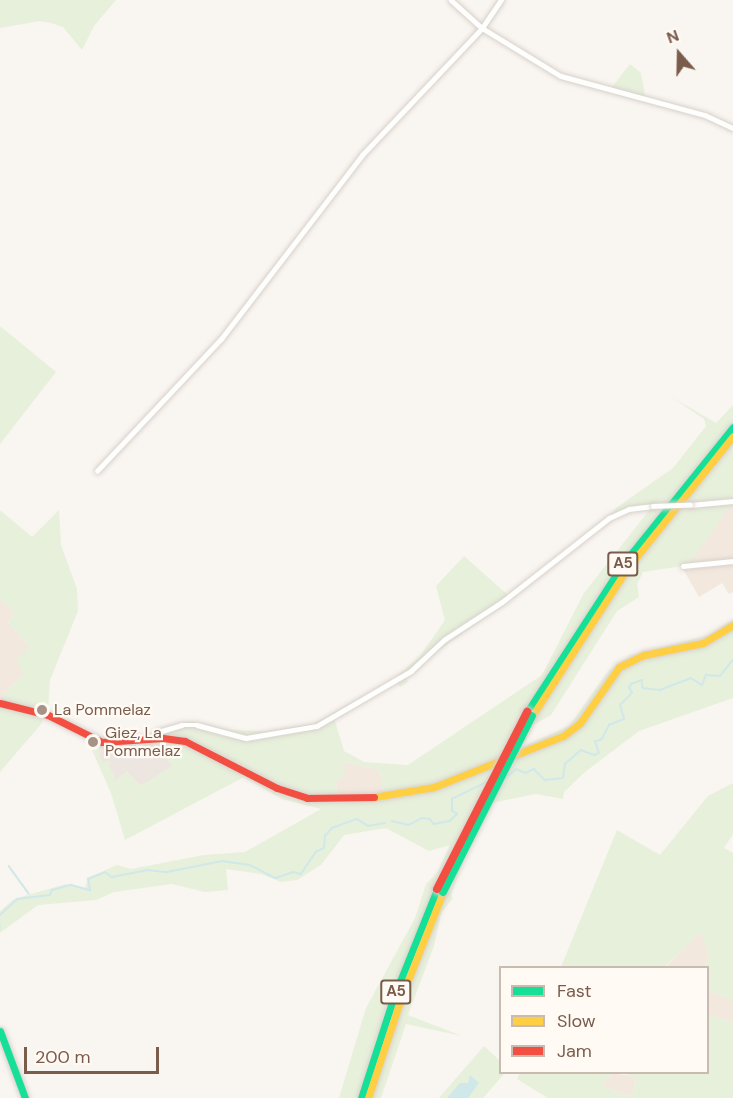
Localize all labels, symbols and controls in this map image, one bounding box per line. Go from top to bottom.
north arrow [649,24,709,84]
text: N [664,25,682,48]
road number: A5 [606,552,640,576]
place label: La Pommelaz [54,700,151,720]
marker: La Pommelaz [35,703,49,717]
place label: Giez, La Pommelaz [105,723,181,761]
marker: Giez, La Pommelaz [86,735,100,749]
legend [499,966,709,1074]
text: Fast [557,979,592,1003]
road number: A5 [380,980,412,1004]
text: Slow [557,1009,596,1033]
scale bar [27,1035,162,1073]
text: Jam [557,1039,592,1063]
text: 200 m [35,1045,91,1069]

